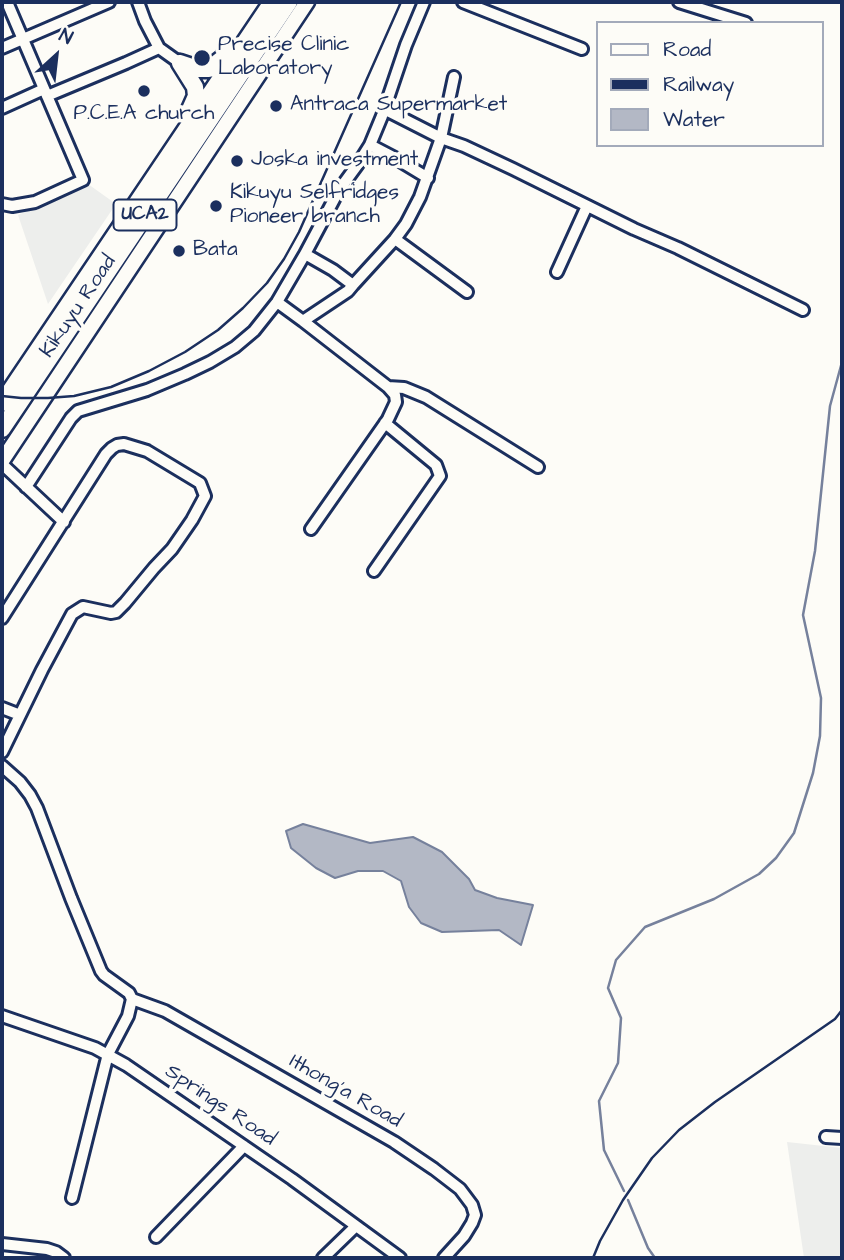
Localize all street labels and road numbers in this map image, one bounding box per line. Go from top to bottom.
road number: UCA2 [114,200,176,230]
street label: Kikuyu Road [35,251,123,363]
street label: Ithong'a Road [284,1050,406,1134]
street label: Springs Road [160,1060,280,1152]

